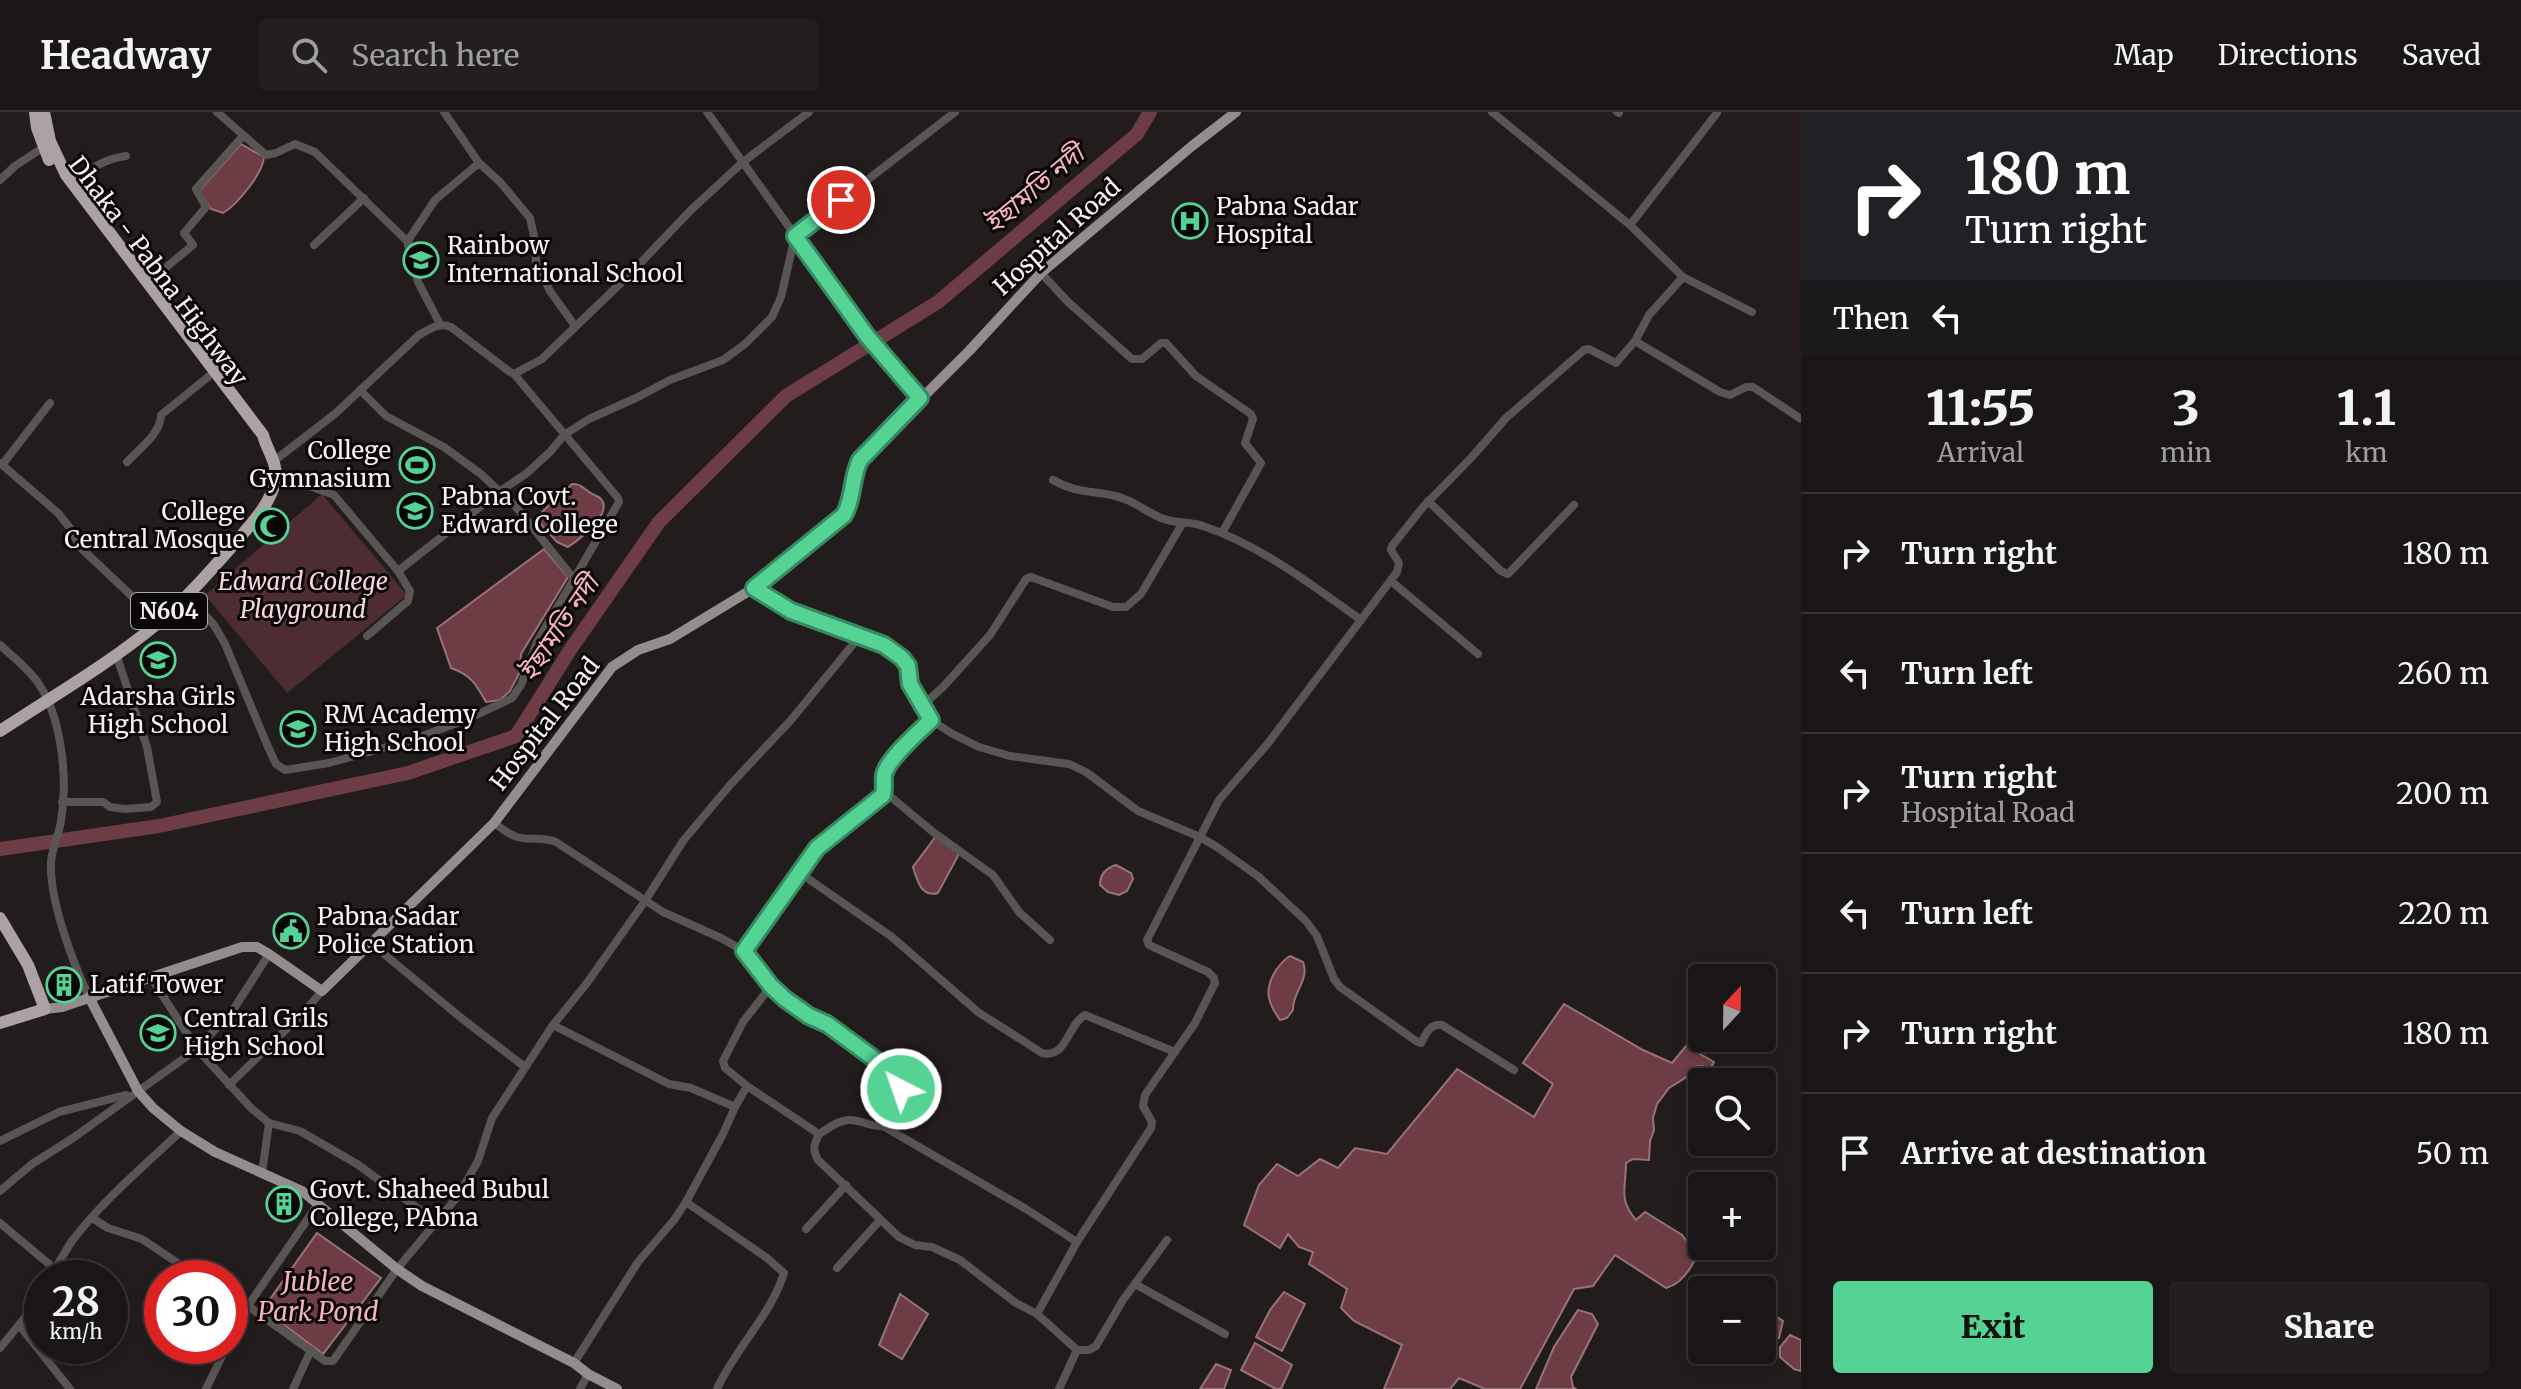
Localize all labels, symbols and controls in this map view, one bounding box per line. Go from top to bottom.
search box [259,19,819,91]
text: Headway [40,32,211,79]
icon: search [287,33,331,77]
text: Search here [351,36,519,74]
text: Map [2114,37,2174,73]
text: Directions [2218,37,2358,73]
text: Saved [2402,37,2481,73]
water label: ইছামতি নদী [977,134,1094,240]
text: 180 m [1965,139,2130,209]
icon: right [1833,144,1937,248]
street label: Dhaka - Pabna Highway [62,150,255,392]
pin [807,166,875,234]
street label: Hospital Road [987,171,1127,302]
icon: arrive [819,178,863,222]
place label: Pabna Sadar Hospital [1216,191,1359,250]
hospital icon: Pabna Sadar Hospital [1171,202,1209,240]
text: Turn right [1965,208,2147,253]
place label: Rainbow International School [447,230,683,289]
school or university icon: Rainbow International School [402,241,440,279]
icon: left [1925,296,1969,340]
text: Then [1833,299,1909,337]
text: 11:55 [1926,378,2035,438]
text: 3 [2172,378,2200,438]
text: 1.1 [2337,378,2396,438]
place label: College Gymnasium [249,435,391,494]
text: Arrival [1937,436,2024,469]
text: min [2160,436,2212,469]
text: km [2345,436,2388,469]
sports icon: College Gymnasium [398,446,436,484]
place label: Pabna Covt. Edward College [441,481,618,540]
school or university icon: Pabna Covt. Edward College [396,492,434,530]
place label: College Central Mosque [64,496,245,555]
mosque icon: College Central Mosque [252,507,290,545]
icon: right [1833,531,1877,575]
text: Turn right [1901,534,2057,572]
text: 180 m [2402,534,2489,572]
water label: ইছামতি নদী [511,564,609,687]
park label: Edward College Playground [218,566,388,625]
road number: N604 [131,593,207,629]
school or university icon: Adarsha Girls High School [139,641,177,679]
street label: Hospital Road [483,651,606,796]
icon: left [1833,651,1877,695]
text: Turn left [1901,654,2033,692]
text: 260 m [2398,654,2489,692]
place label: Adarsha Girls High School [79,681,236,740]
place label: RM Academy High School [324,699,477,758]
school or university icon: RM Academy High School [279,710,317,748]
text: Turn right [1901,758,2057,796]
icon: right [1833,771,1877,815]
text: 200 m [2396,774,2489,812]
text: Hospital Road [1901,796,2075,829]
icon: left [1833,891,1877,935]
text: Turn left [1901,894,2033,932]
text: 220 m [2398,894,2489,932]
place label: Pabna Sadar Police Station [317,901,475,960]
public building icon: Pabna Sadar Police Station [272,912,310,950]
north arrow [1688,964,1776,1052]
map controls [1688,964,1776,1364]
building icon: Latif Tower [45,966,83,1004]
place label: Latif Tower [90,969,224,1000]
place label: Central Grils High School [184,1003,328,1062]
icon: right [1833,1011,1877,1055]
school or university icon: Central Grils High School [139,1014,177,1052]
text: Turn right [1901,1014,2057,1052]
text: 180 m [2402,1014,2489,1052]
position arrow [859,1047,943,1131]
button: search [1688,1068,1776,1156]
icon: arrive [1833,1131,1877,1175]
text: Arrive at destination [1901,1134,2207,1172]
text: 50 m [2416,1134,2489,1172]
button: + [1688,1172,1776,1260]
place label: Govt. Shaheed Bubul College, PAbna [310,1174,549,1233]
building icon: Govt. Shaheed Bubul College, PAbna [265,1185,303,1223]
speed limit sign: 30 [144,1260,248,1364]
water label: Jublee Park Pond [257,1265,379,1328]
button: − [1688,1276,1776,1364]
text: 28 [52,1277,100,1327]
button: Exit [1833,1281,2153,1373]
button: Share [2169,1281,2489,1373]
text: km/h [50,1319,102,1344]

